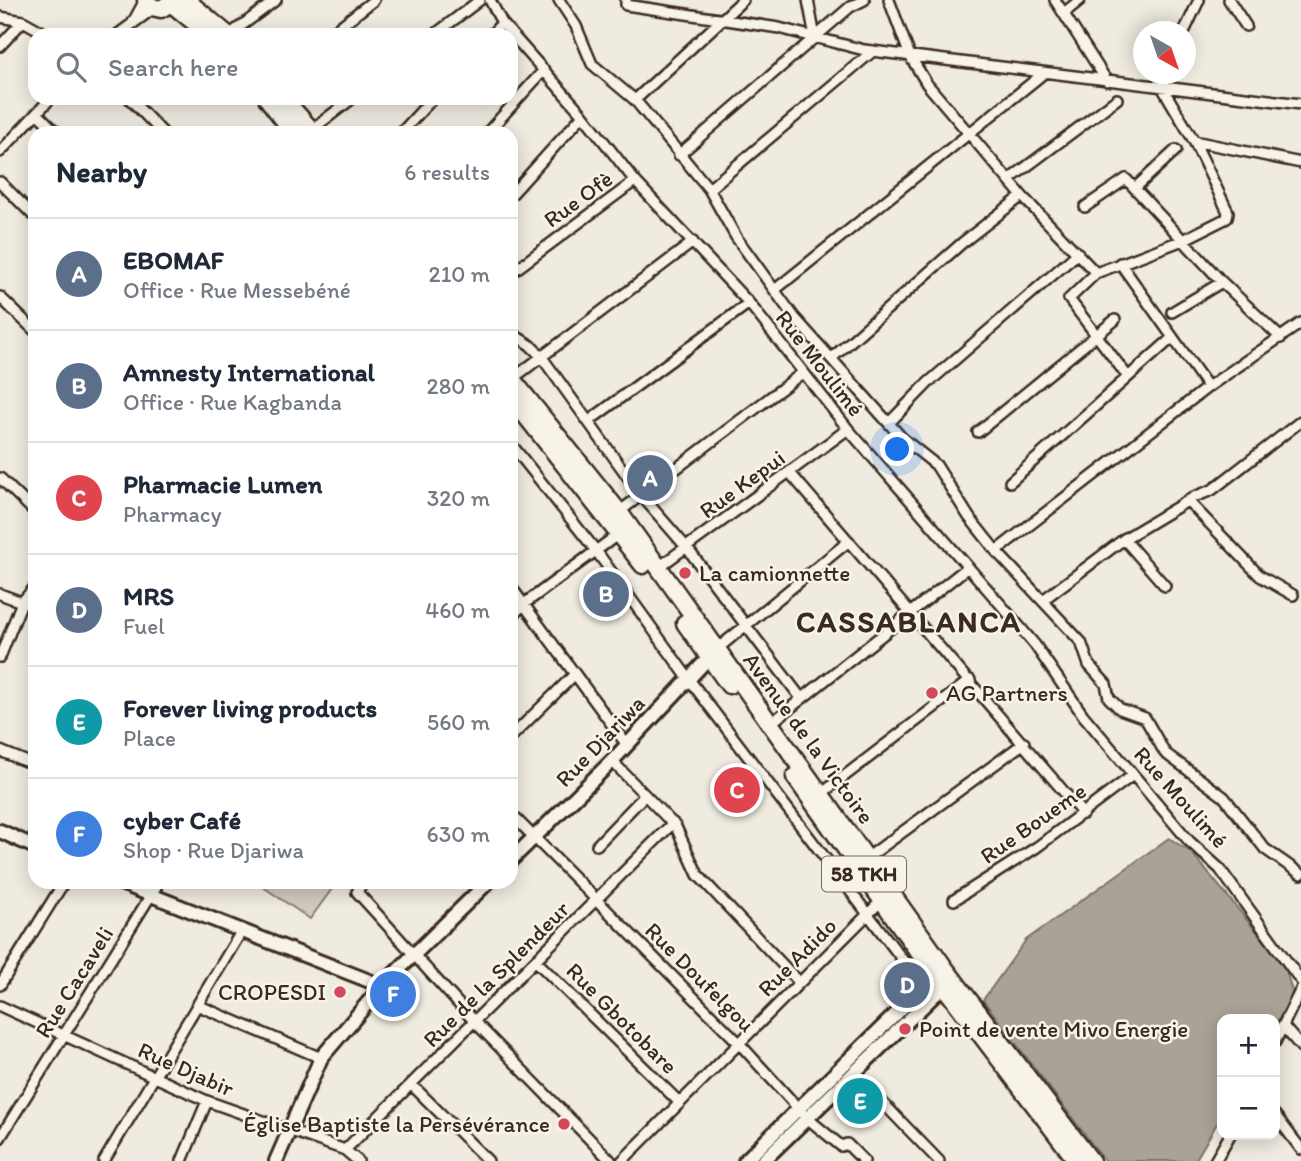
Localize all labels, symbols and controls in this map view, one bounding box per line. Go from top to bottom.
north arrow [1133,21,1196,84]
search box [28,28,518,105]
icon: search [52,48,90,86]
text: Search here [108,51,238,83]
text: Nearby [56,153,147,190]
text: 6 results [404,158,490,186]
street label: Rue Ofè [538,165,618,233]
text: EBOMAF [123,244,224,276]
text: A [72,260,86,288]
text: 210 m [429,260,490,288]
text: Office · Rue Messebéné [123,276,351,304]
street label: Rue Moulimé [770,304,870,422]
text: Amnesty International [123,356,375,388]
text: B [72,372,86,400]
text: 280 m [427,372,490,400]
text: Office · Rue Kagbanda [123,388,342,416]
your location [880,432,914,466]
street label: Rue Kepui [694,444,790,524]
pin: A [627,452,673,504]
text: Pharmacie Lumen [123,468,322,500]
text: C [72,484,86,512]
text: 320 m [427,484,490,512]
text: Pharmacy [123,500,221,528]
place label: La camionnette [699,559,850,587]
marker: La camionnette [677,565,693,581]
pin: B [583,568,629,620]
text: MRS [123,580,174,612]
text: D [71,596,87,624]
text: 460 m [425,596,490,624]
district label: CASSABLANCA [796,603,1022,640]
text: Fuel [123,612,165,640]
street label: Avenue de la Victoire [737,647,881,829]
place label: AG Partners [946,679,1068,707]
marker: AG Partners [924,685,940,701]
street label: Rue Djariwa [549,689,651,793]
text: Forever living products [123,692,377,724]
text: E [73,708,85,736]
text: 560 m [427,708,490,736]
text: Place [123,724,176,752]
street label: Rue Moulimé [1128,740,1234,854]
pin: C [714,764,760,816]
street label: Rue Boueme [975,776,1091,870]
text: cyber Café [123,804,241,836]
text: F [73,820,85,848]
text: 630 m [427,820,490,848]
text: Shop · Rue Djariwa [123,836,304,864]
road number: 58 TKH [822,856,906,892]
street label: Rue de la Splendeur [417,895,575,1053]
street label: Rue Adido [752,912,842,1002]
street label: Rue Doufelgou [639,916,761,1038]
street label: Rue Cacaveli [29,921,119,1043]
street label: Rue Gbotobare [560,956,684,1080]
pin: D [884,959,930,1011]
pin: F [370,968,416,1020]
place label: CROPESDI [218,978,326,1006]
marker: CROPESDI [332,984,348,1000]
map controls [1217,1014,1280,1140]
button: + [1217,1014,1280,1077]
place label: Point de vente Mivo Energie [919,1015,1188,1043]
marker: Point de vente Mivo Energie [897,1021,913,1037]
street label: Rue Djabir [134,1035,238,1103]
pin: E [837,1075,883,1127]
button: − [1217,1077,1280,1140]
place label: Église Baptiste la Persévérance [244,1110,550,1138]
marker: Église Baptiste la Persévérance [556,1116,572,1132]

